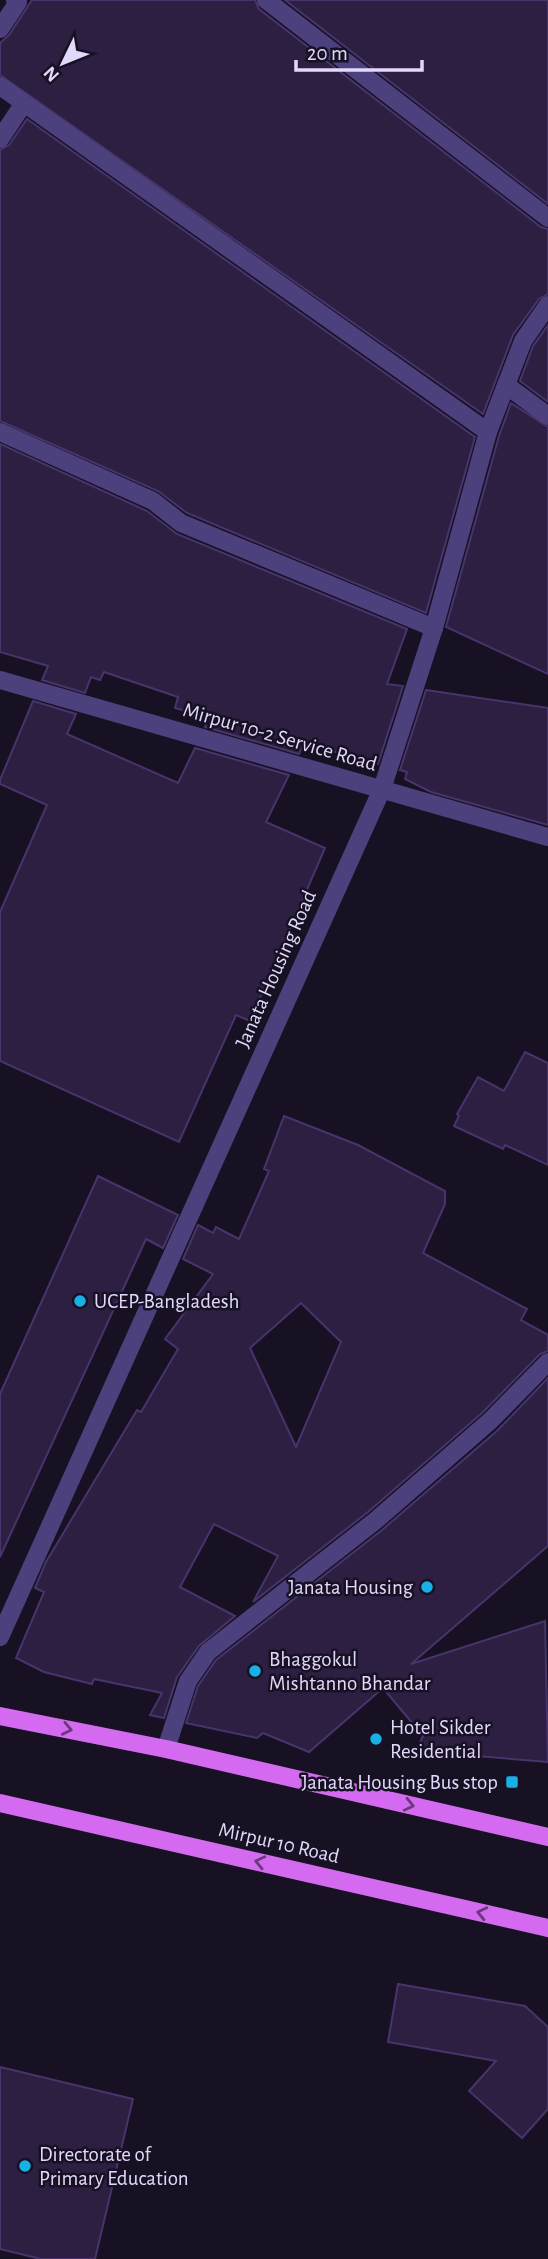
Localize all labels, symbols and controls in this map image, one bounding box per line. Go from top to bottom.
north arrow [28,28,98,98]
scale bar [296,28,422,72]
text: 20 m [307,43,348,64]
text: N [40,62,63,85]
street label: Mirpur 10-2 Service Road [181,699,380,775]
street label: Janata Housing Road [232,887,320,1051]
place label: UCEP-Bangladesh [94,1291,239,1312]
marker: UCEP-Bangladesh [72,1293,88,1309]
place label: Janata Housing [288,1577,414,1598]
marker: Janata Housing [419,1579,435,1595]
place label: Bhaggokul Mishtanno Bhandar [269,1649,431,1694]
marker: Bhaggokul Mishtanno Bhandar [247,1663,263,1679]
place label: Hotel Sikder Residential [390,1717,491,1762]
one-way arrow [61,1721,73,1736]
marker: Hotel Sikder Residential [368,1731,384,1747]
place label: Janata Housing Bus stop [301,1772,498,1793]
marker: Janata Housing Bus stop [504,1774,520,1790]
one-way arrow [403,1797,415,1811]
street label: Mirpur 10 Road [217,1819,342,1867]
one-way arrow [254,1856,266,1870]
one-way arrow [476,1907,488,1921]
place label: Directorate of Primary Education [39,2144,189,2189]
marker: Directorate of Primary Education [17,2158,33,2174]

